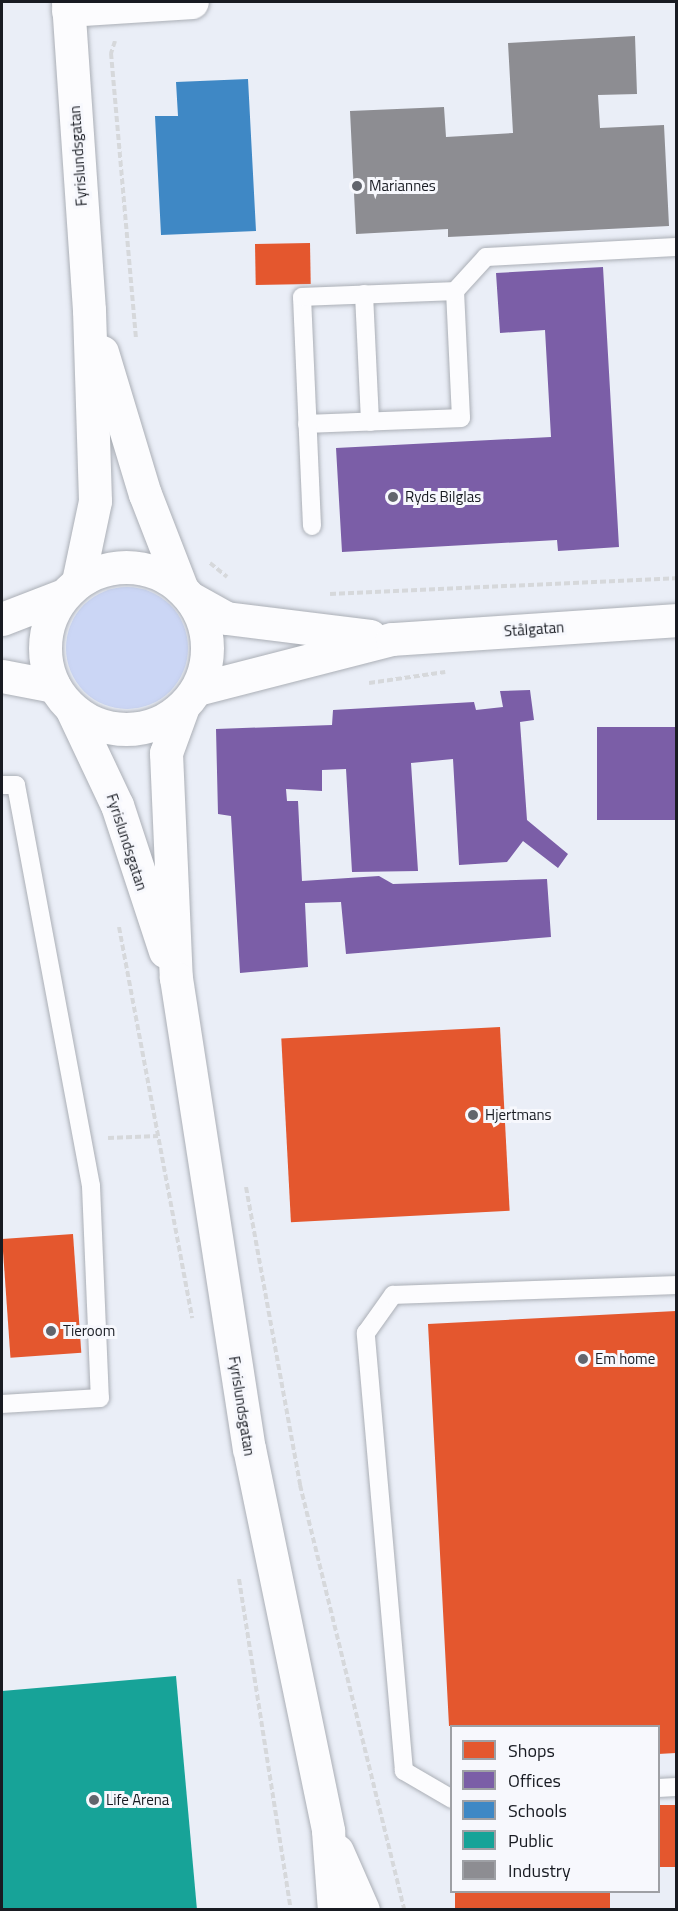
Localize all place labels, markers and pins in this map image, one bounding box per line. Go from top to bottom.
place label: Mariannes [369,177,436,195]
marker: Mariannes [350,179,364,193]
place label: Ryds Bilglas [405,488,481,506]
marker: Ryds Bilglas [386,490,400,504]
place label: Hjertmans [485,1106,552,1124]
marker: Hjertmans [466,1108,480,1122]
place label: Tieroom [63,1322,115,1340]
marker: Tieroom [44,1324,58,1338]
place label: Em home [595,1350,655,1368]
marker: Em home [576,1352,590,1366]
place label: Life Arena [106,1791,169,1809]
marker: Life Arena [87,1793,101,1807]

